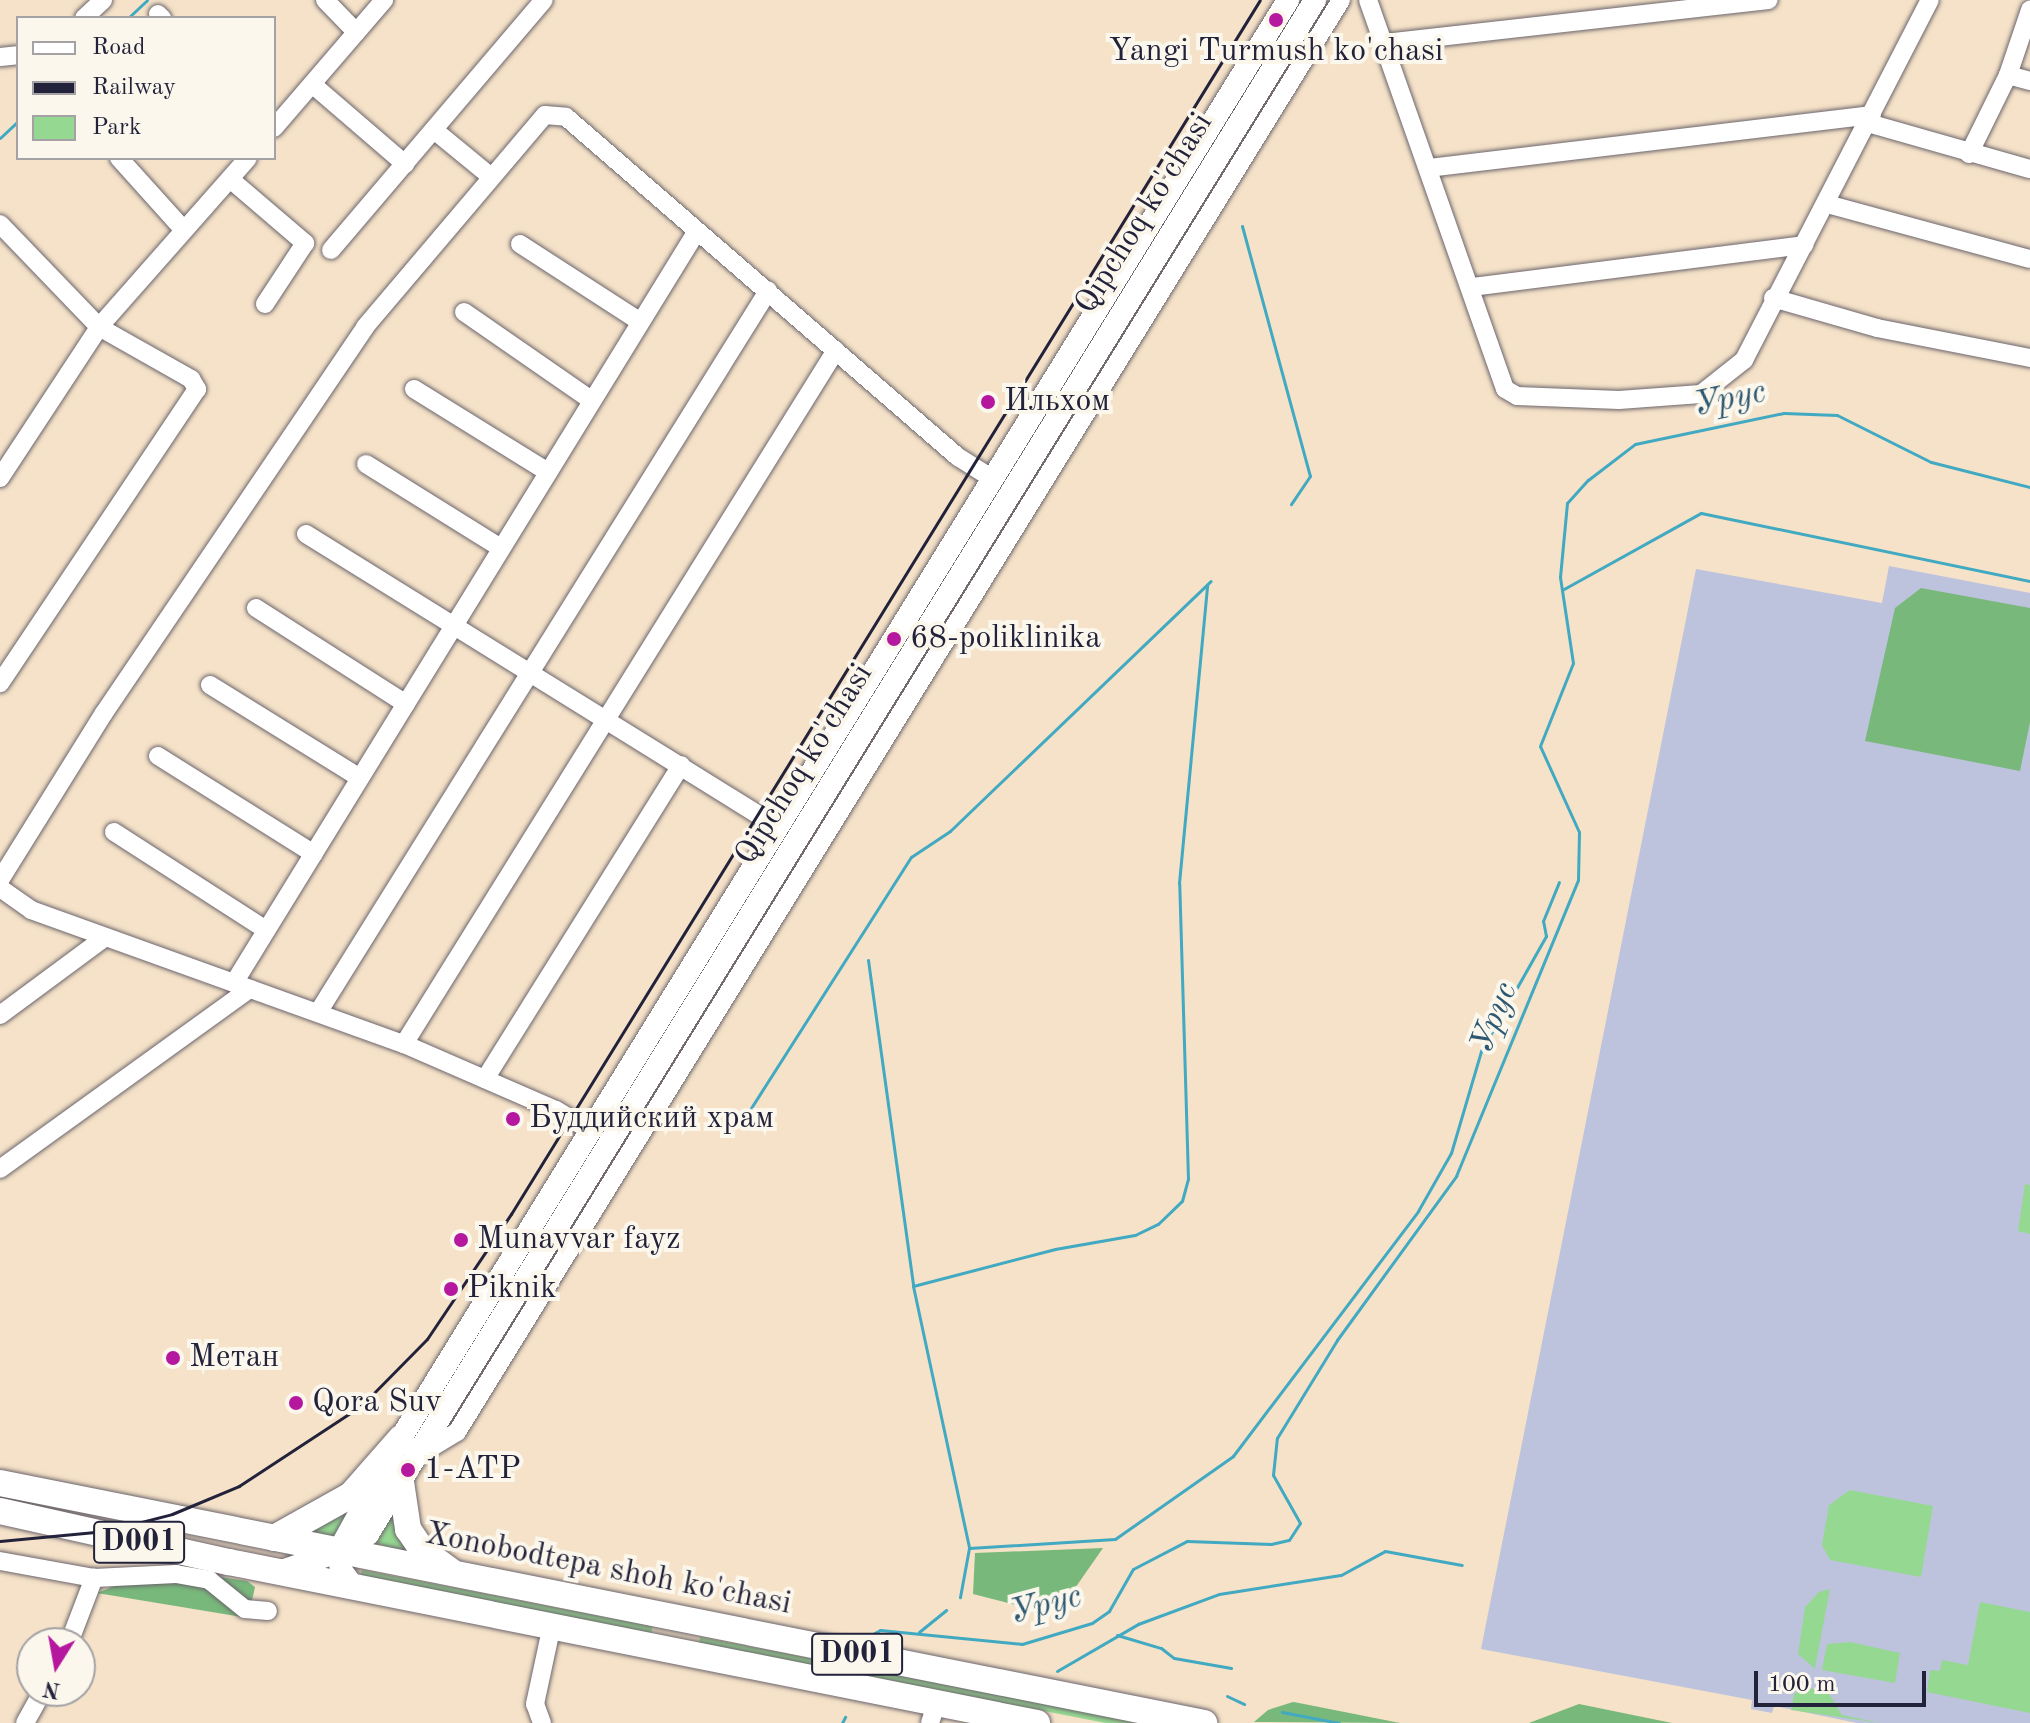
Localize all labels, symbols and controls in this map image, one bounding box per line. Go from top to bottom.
marker: Yangi Turmush ko'chasi [1267,11,1285,29]
legend [16,16,276,160]
place label: Yangi Turmush ko'chasi [1109,33,1443,71]
text: Road [92,36,145,60]
text: Railway [92,76,176,100]
street label: Qipchoq ko'chasi [1068,106,1222,322]
text: Park [92,116,141,140]
water label: Урус [1690,372,1770,428]
place label: Ильхом [1004,383,1110,421]
marker: Ильхом [979,393,997,411]
place label: 68-poliklinika [910,620,1101,658]
marker: 68-poliklinika [885,630,903,648]
street label: Qipchoq ko'chasi [728,657,882,873]
water label: Урус [1462,976,1528,1060]
place label: Буддийский храм [529,1100,774,1138]
marker: Буддийский храм [504,1110,522,1128]
place label: Munavvar fayz [477,1221,681,1259]
marker: Munavvar fayz [452,1231,470,1249]
place label: Piknik [467,1270,557,1308]
marker: Piknik [442,1280,460,1298]
place label: Метан [189,1339,279,1377]
marker: Метан [164,1349,182,1367]
place label: Qora Suv [312,1384,442,1422]
marker: Qora Suv [287,1394,305,1412]
place label: 1-ATP [424,1451,521,1489]
marker: 1-ATP [399,1461,417,1479]
road number: D001 [93,1516,185,1568]
street label: Xonobodtepa shoh ko'chasi [422,1516,794,1624]
water label: Урус [1005,1577,1087,1635]
north arrow [16,1627,96,1707]
road number: D001 [811,1628,903,1680]
scale bar [1758,1655,1930,1705]
text: 100 m [1768,1673,1836,1697]
text: N [41,1676,62,1701]

